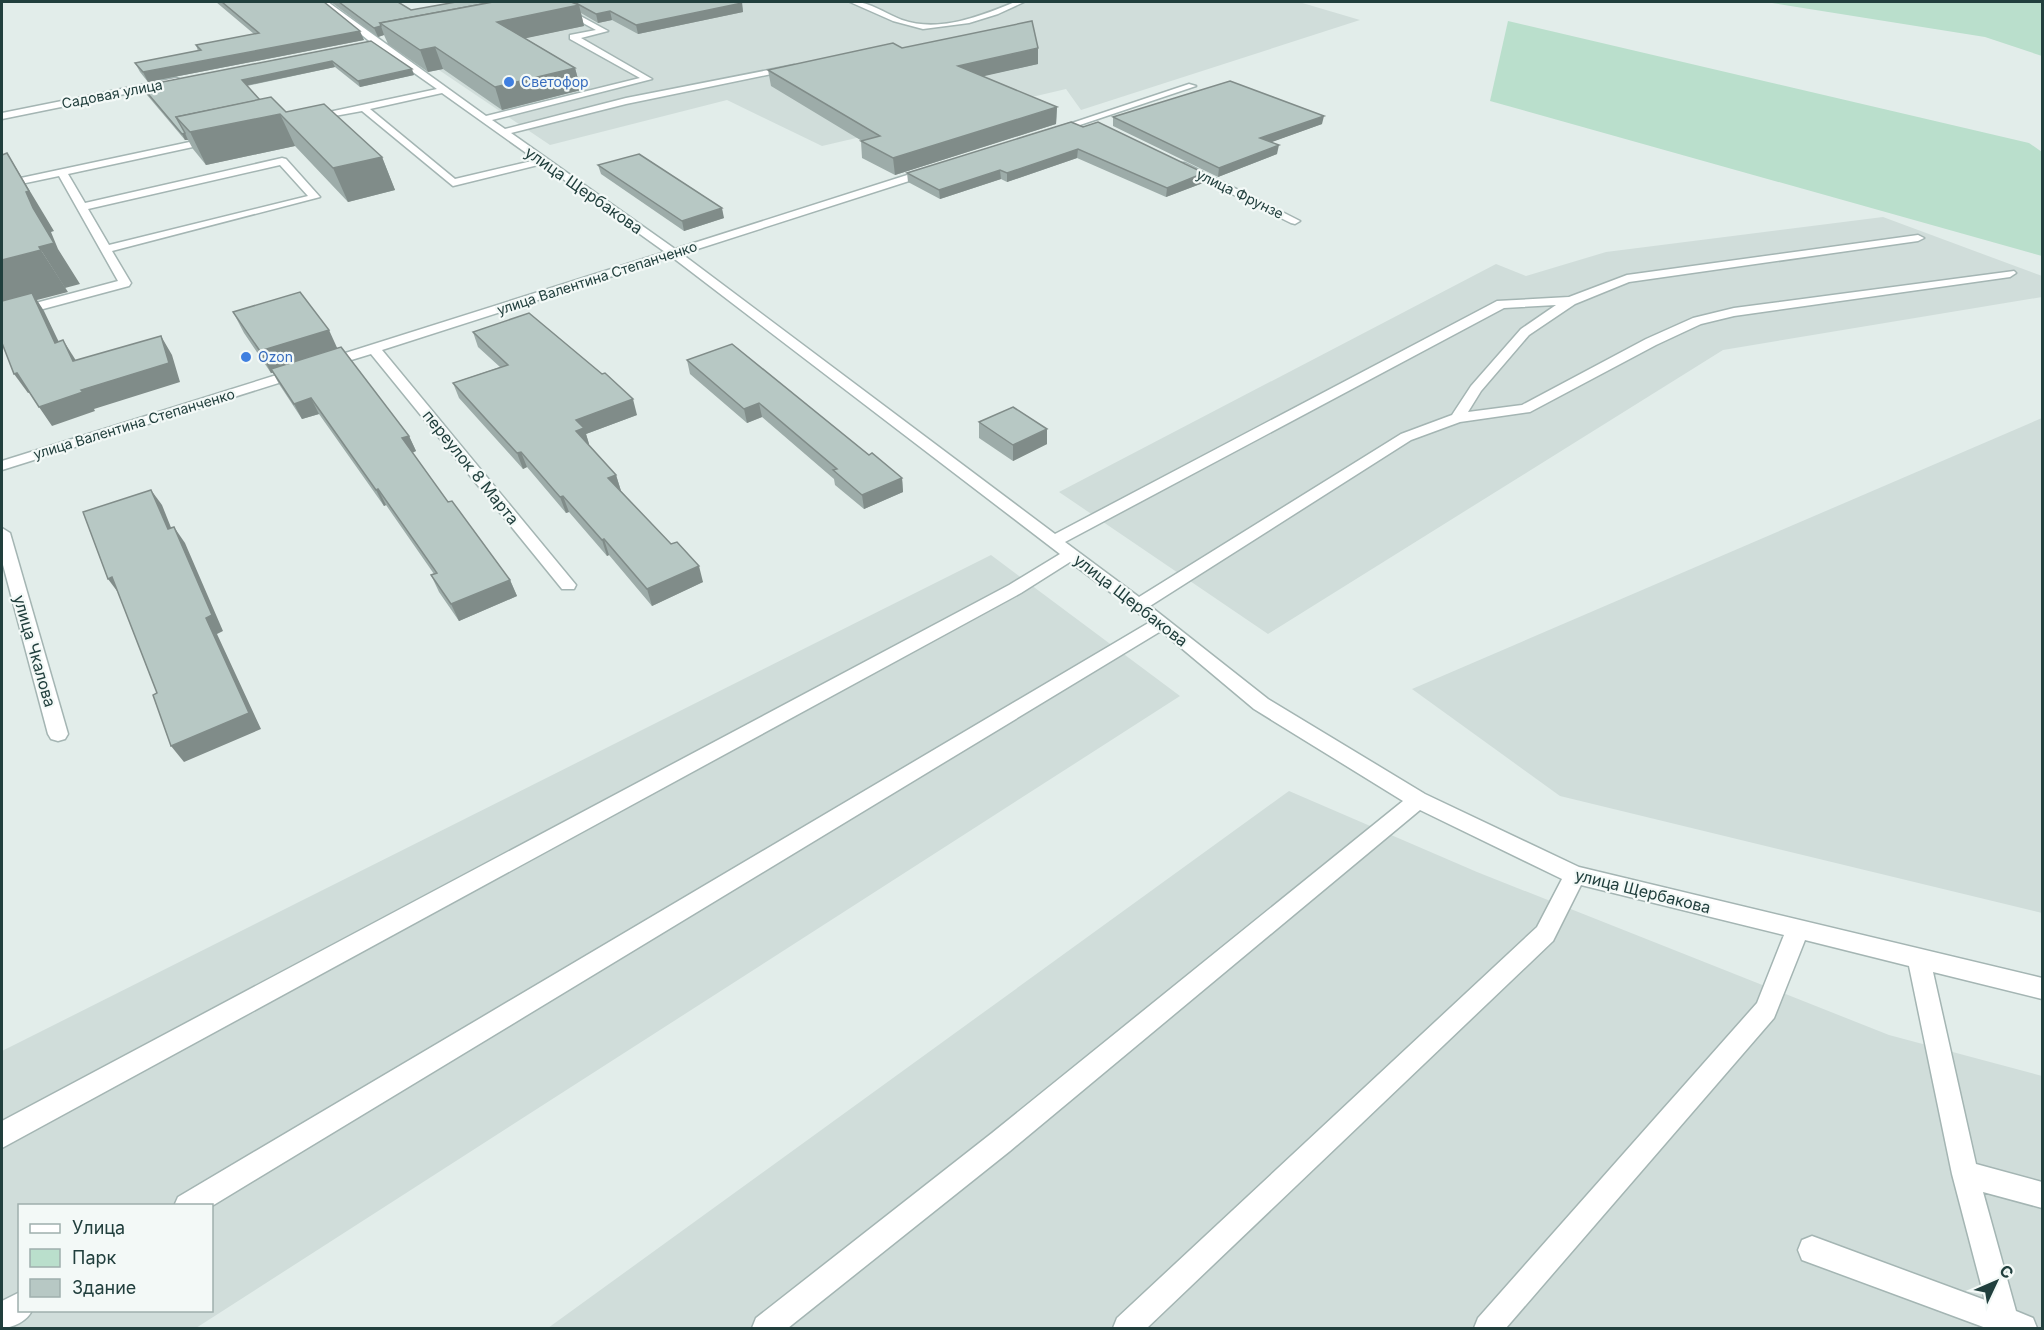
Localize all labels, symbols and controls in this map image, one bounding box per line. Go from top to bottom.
place label: Светофор [521,73,589,90]
street label: Садовая улица [60,75,164,112]
marker: Светофор [502,75,516,89]
street label: улица Щербакова [521,142,647,238]
street label: улица Фрунзе [1194,165,1287,222]
street label: улица Валентина Степанченко [495,237,699,318]
place label: Ozon [258,348,293,365]
marker: Ozon [239,350,253,364]
street label: улица Валентина Степанченко [31,385,237,462]
street label: переулок 8 Марта [419,406,523,528]
street label: улица Щербакова [1070,549,1192,651]
street label: улица Чкалова [9,593,61,709]
street label: улица Щербакова [1573,864,1713,918]
legend [18,1204,213,1312]
text: Улица [72,1217,125,1238]
text: Парк [72,1247,117,1268]
north arrow [1966,1252,2026,1312]
text: С [1995,1260,2018,1283]
text: Здание [72,1277,136,1298]

